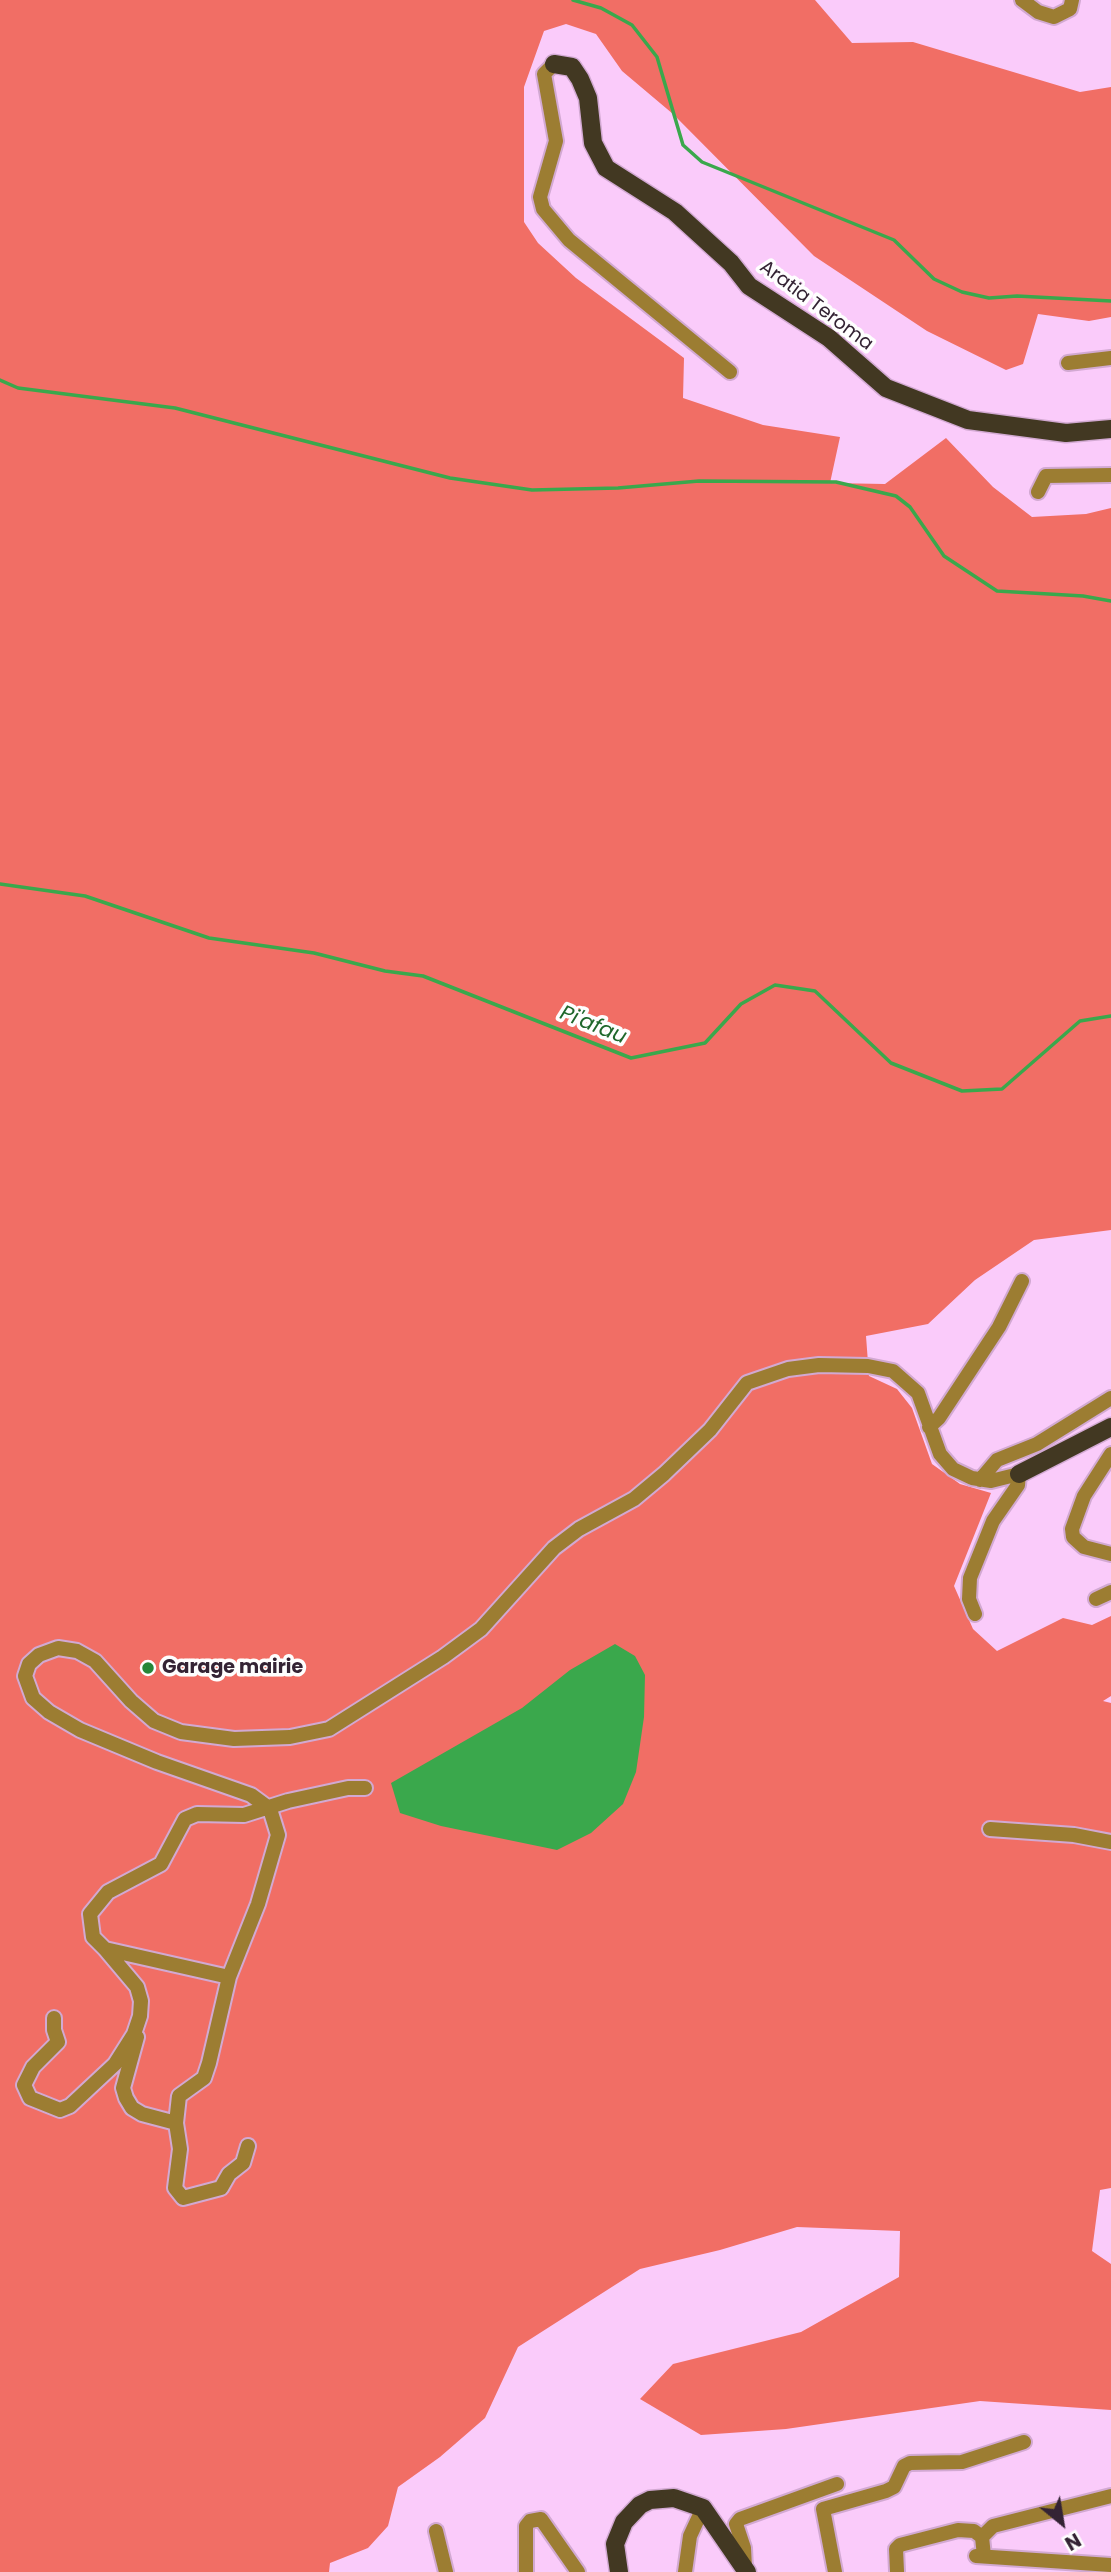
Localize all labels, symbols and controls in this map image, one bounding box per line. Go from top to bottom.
street label: Aratia Teroma [755,256,877,356]
water label: Pi'afau [556,1001,630,1051]
place label: Garage mairie [162,1657,303,1679]
marker: Garage mairie [140,1660,156,1676]
north arrow [1027,2488,1097,2558]
text: N [1060,2526,1086,2557]

